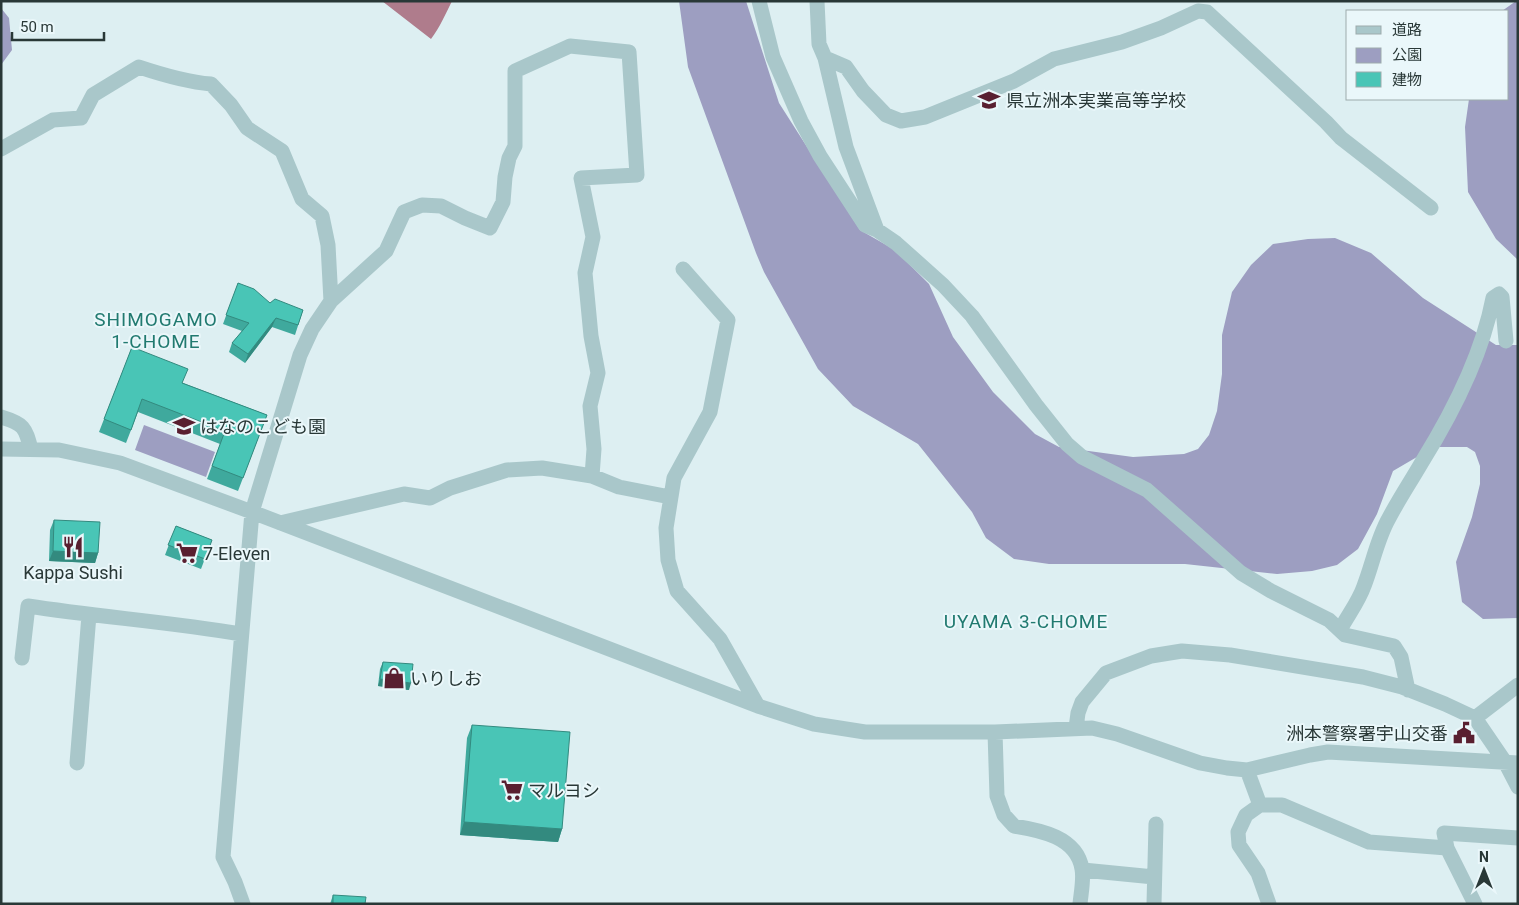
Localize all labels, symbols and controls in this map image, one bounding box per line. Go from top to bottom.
scale bar [12,10,105,42]
legend [1346,10,1509,100]
text: 50 m [20,18,54,36]
text: 道路 [1392,21,1422,39]
text: 公園 [1392,46,1422,64]
text: 建物 [1392,71,1422,89]
school or university icon: 県立洲本実業高等学校 [976,87,1002,113]
place label: 県立洲本実業高等学校 [1006,90,1186,111]
district label: SHIMOGAMO 1-CHOME [94,308,218,353]
school or university icon: はなのこども園 [171,413,197,439]
place label: はなのこども園 [200,416,326,437]
restaurant icon: Kappa Sushi [60,534,86,560]
supermarket icon: 7-Eleven [174,540,200,566]
place label: 7-Eleven [203,543,270,564]
place label: Kappa Sushi [23,562,123,583]
district label: UYAMA 3-CHOME [944,610,1108,633]
shop icon: いりしお [381,665,407,691]
place label: いりしお [410,668,482,689]
public building icon: 洲本警察署宇山交番 [1451,720,1477,746]
place label: 洲本警察署宇山交番 [1286,723,1448,744]
supermarket icon: マルヨシ [499,777,525,803]
place label: マルヨシ [528,780,600,801]
north arrow [1459,845,1509,895]
text: N [1479,849,1489,865]

